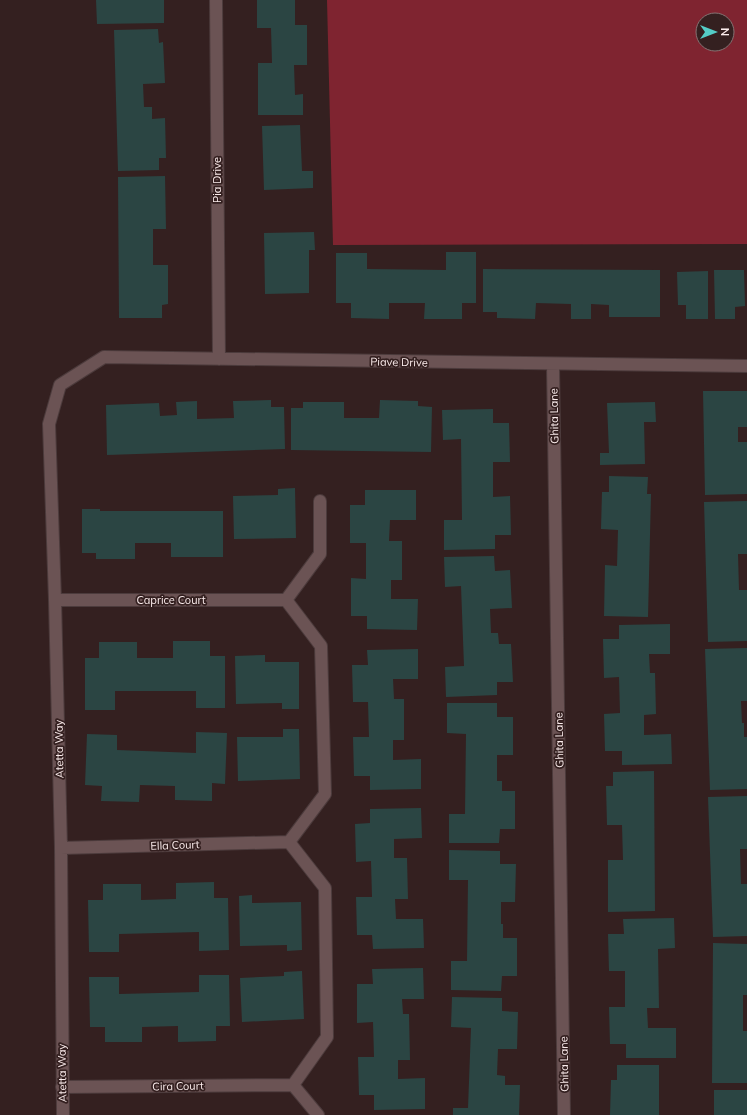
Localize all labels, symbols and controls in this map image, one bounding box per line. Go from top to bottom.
north arrow [695,12,735,52]
text: N [718,28,732,36]
street label: Pia Drive [210,157,224,203]
street label: Piave Drive [370,354,428,370]
street label: Ghita Lane [547,388,561,444]
street label: Caprice Court [136,593,206,607]
street label: Ghita Lane [552,712,566,768]
street label: Atetta Way [51,719,67,778]
street label: Ella Court [150,837,200,853]
street label: Ghita Lane [557,1036,571,1092]
street label: Atetta Way [54,1043,70,1102]
street label: Cira Court [152,1079,204,1093]

